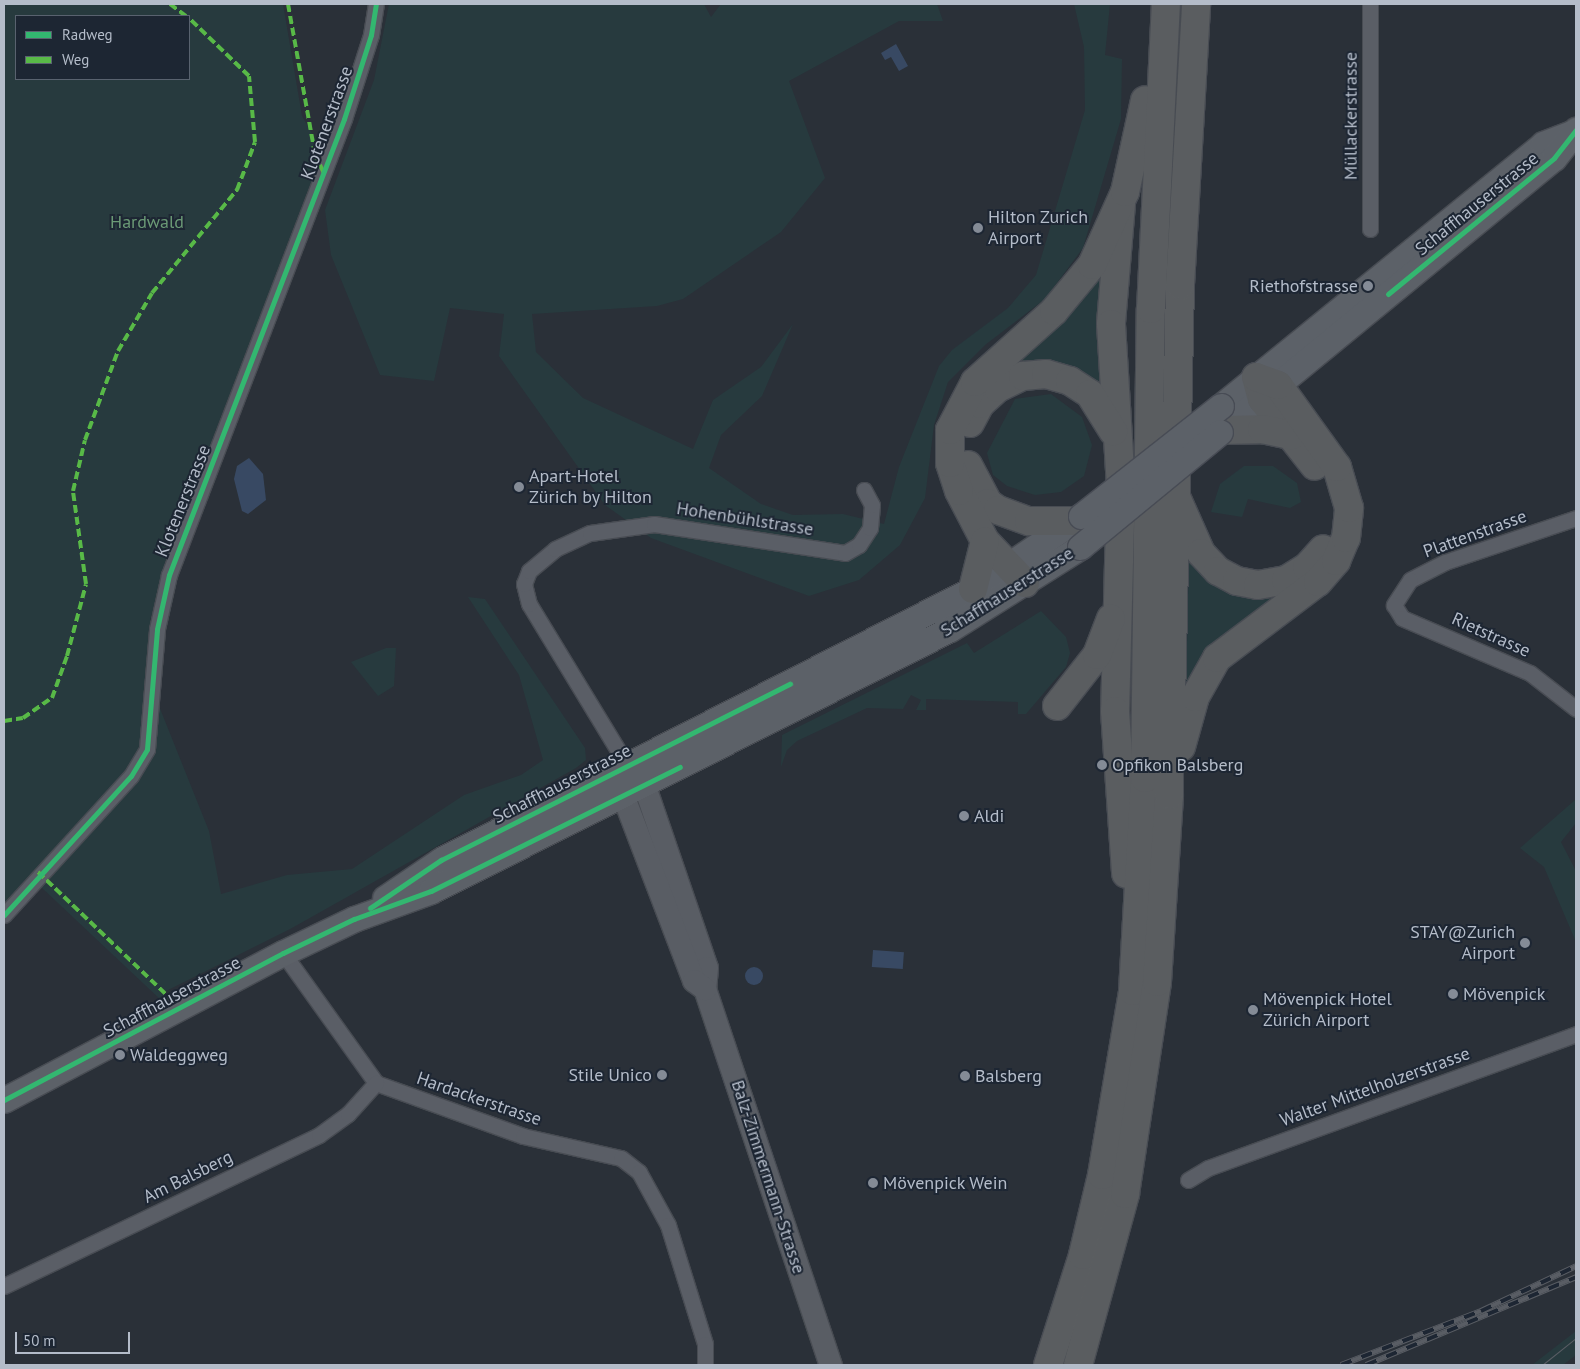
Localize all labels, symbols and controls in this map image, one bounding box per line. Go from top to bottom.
legend [15,15,190,80]
text: Radweg [62,25,113,44]
text: Weg [62,50,89,69]
street label: Müllackerstrasse [1340,52,1362,180]
street label: Klotenerstrasse [296,63,358,183]
street label: Schaffhauserstrasse [1411,148,1543,260]
place label: Hilton Zurich Airport [988,207,1088,250]
park label: Hardwald [110,211,184,233]
marker: Hilton Zurich Airport [972,222,984,234]
place label: Riethofstrasse [1249,275,1358,297]
marker: Riethofstrasse [1362,280,1374,292]
street label: Klotenerstrasse [151,442,215,560]
place label: Apart-Hotel Zürich by Hilton [529,466,652,508]
marker: Apart-Hotel Zürich by Hilton [513,481,525,493]
street label: Hohenbühlstrasse [675,498,815,540]
street label: Plattenstrasse [1420,505,1530,563]
street label: Schaffhauserstrasse [937,542,1077,642]
street label: Rietstrasse [1448,608,1534,662]
street label: Schaffhauserstrasse [489,740,635,828]
place label: Opfikon Balsberg [1112,754,1243,776]
marker: Opfikon Balsberg [1096,759,1108,771]
place label: Aldi [974,805,1004,827]
marker: Aldi [958,810,970,822]
place label: STAY@Zurich Airport [1410,922,1515,964]
marker: STAY@Zurich Airport [1519,937,1531,949]
street label: Schaffhauserstrasse [100,952,244,1042]
place label: Mövenpick [1463,983,1545,1005]
marker: Mövenpick [1447,988,1459,1000]
place label: Mövenpick Hotel Zürich Airport [1263,989,1392,1032]
marker: Mövenpick Hotel Zürich Airport [1247,1004,1259,1016]
street label: Walter Mittelholzerstrasse [1277,1043,1473,1131]
place label: Waldeggweg [130,1044,228,1066]
marker: Waldeggweg [114,1049,126,1061]
place label: Stile Unico [569,1064,652,1086]
place label: Balsberg [975,1065,1042,1087]
street label: Hardackerstrasse [414,1068,544,1130]
marker: Stile Unico [656,1069,668,1081]
marker: Balsberg [959,1070,971,1082]
street label: Balz-Zimmermann-Strasse [726,1078,810,1276]
street label: Am Balsberg [140,1146,236,1208]
place label: Mövenpick Wein [883,1172,1008,1194]
marker: Mövenpick Wein [867,1177,879,1189]
scale bar [18,1322,132,1354]
text: 50 m [23,1331,56,1350]

